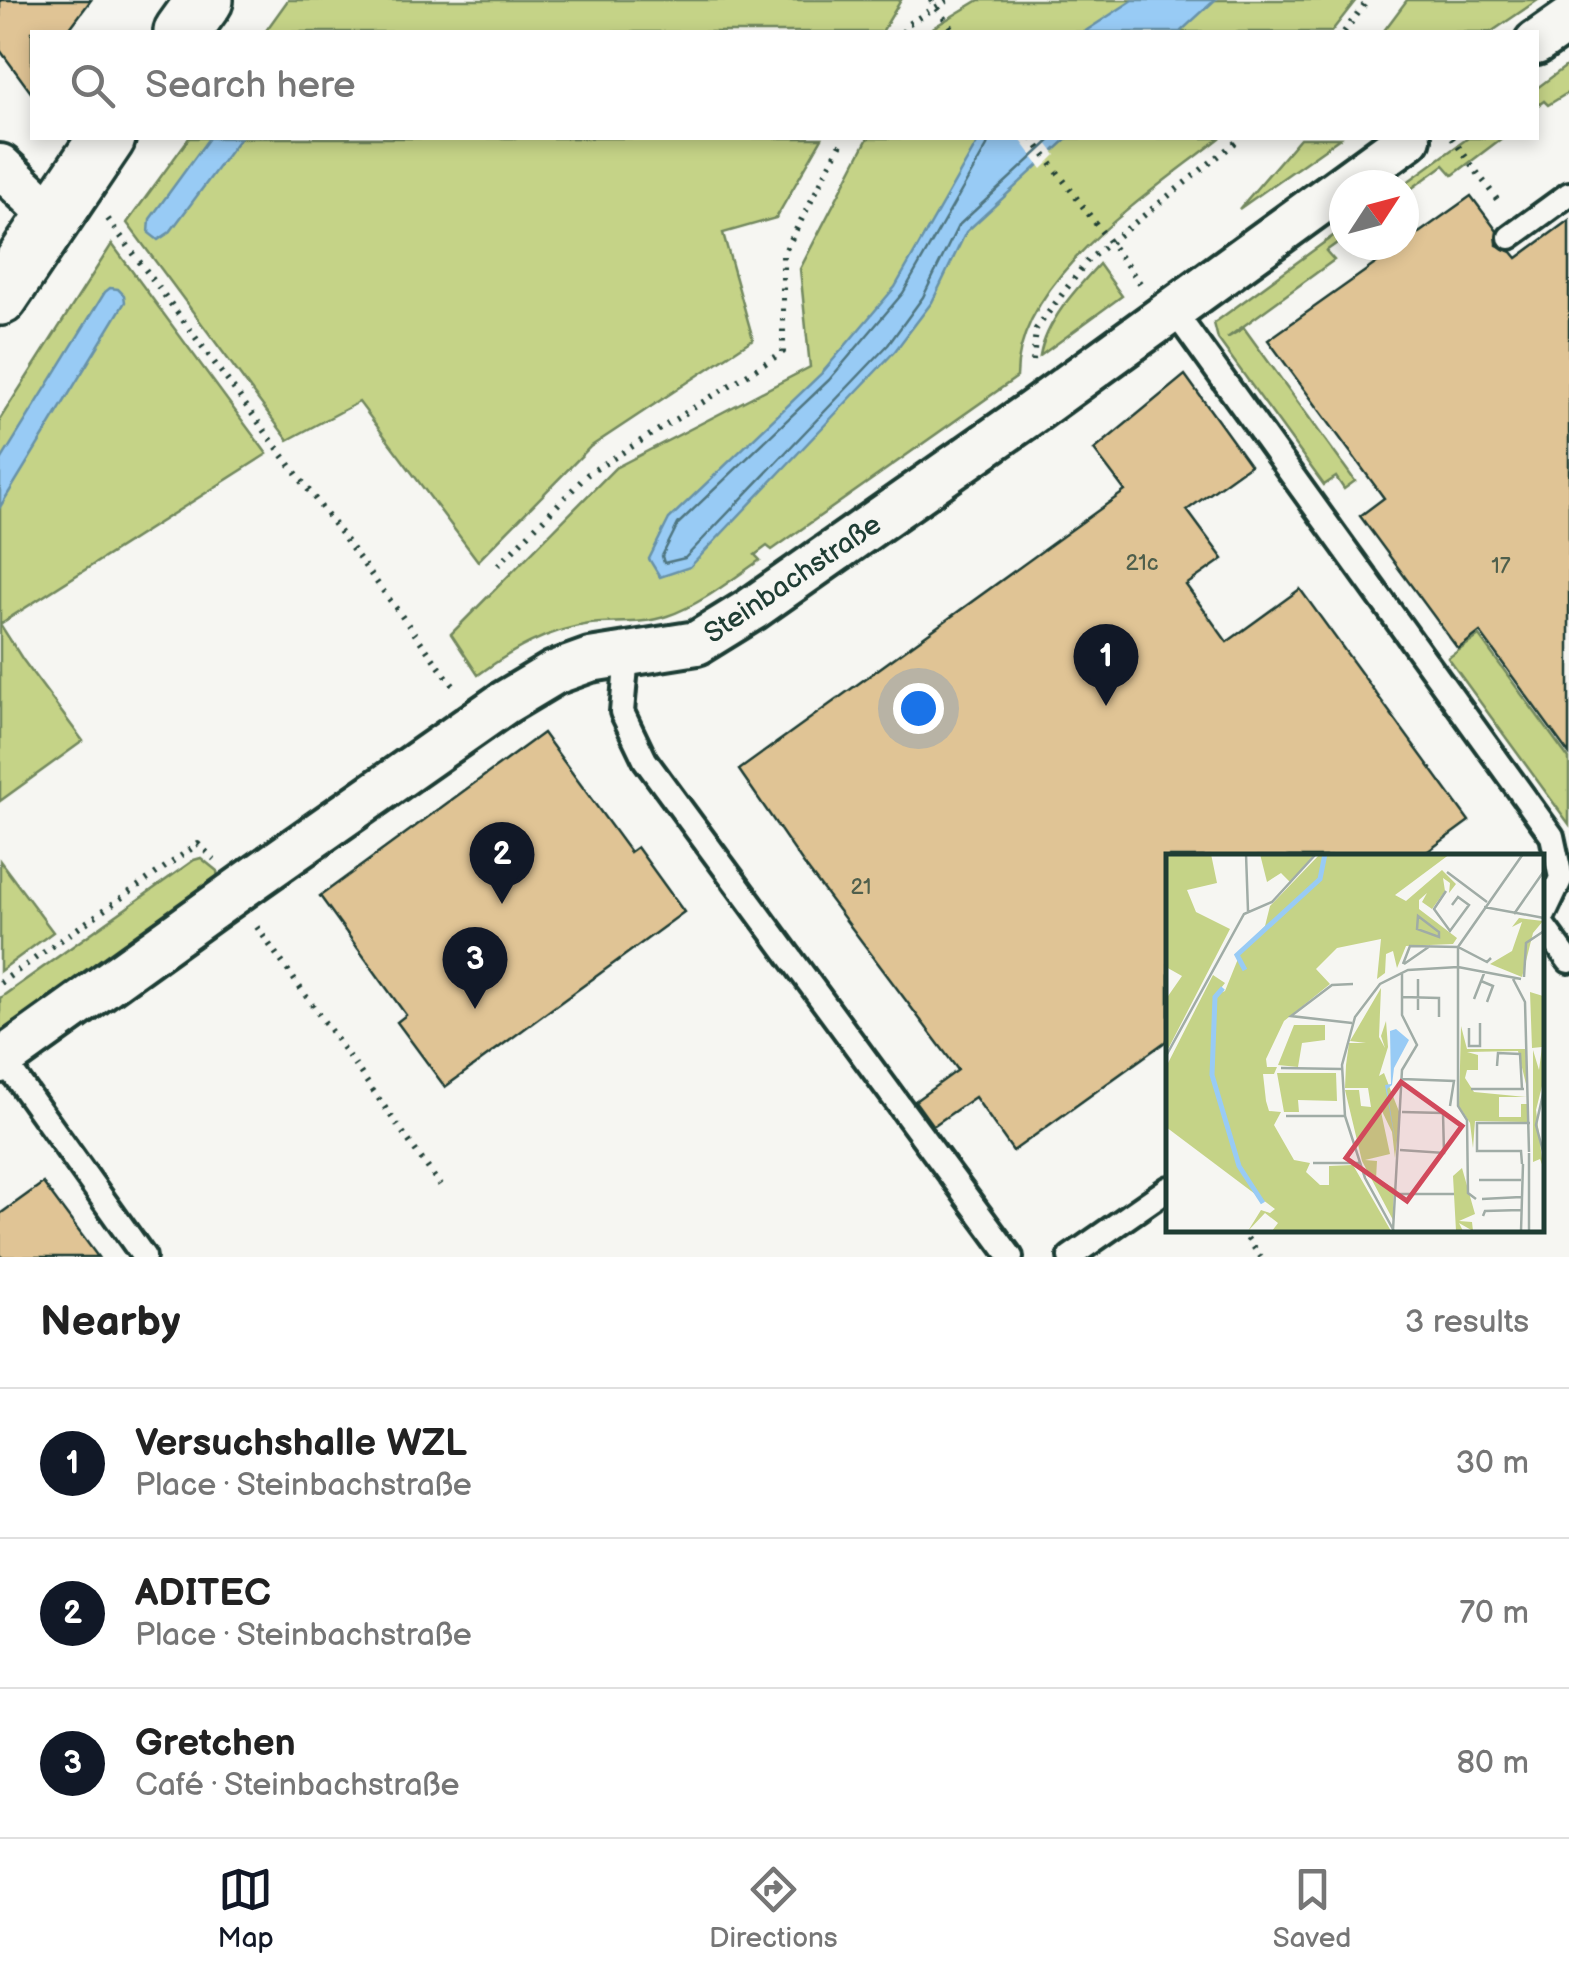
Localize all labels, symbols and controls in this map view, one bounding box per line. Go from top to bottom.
search box [30,30,1539,140]
icon: search [65,58,120,113]
text: Search here [145,63,356,108]
north arrow [1329,170,1419,260]
street label: Steinbachstraße [698,508,887,651]
house number: 21c [1126,550,1158,577]
house number: 17 [1491,553,1511,580]
pin: 1 [1074,624,1138,706]
your location [893,683,944,734]
pin: 2 [470,822,534,904]
inset map [1166,854,1544,1232]
house number: 21 [850,874,872,901]
pin: 3 [442,926,508,1009]
text: Nearby [40,1297,180,1348]
text: 3 results [1405,1303,1529,1342]
text: Versuchshalle WZL [135,1421,467,1466]
text: 1 [66,1444,79,1483]
text: 30 m [1455,1444,1529,1483]
text: Place · Steinbachstraße [135,1466,472,1505]
text: ADITEC [135,1571,271,1616]
text: 2 [63,1594,82,1633]
text: 70 m [1459,1594,1529,1633]
text: Place · Steinbachstraße [135,1616,472,1655]
text: Gretchen [135,1721,296,1766]
text: 3 [63,1744,82,1783]
text: 80 m [1456,1744,1529,1783]
text: Café · Steinbachstraße [135,1766,459,1805]
tab: Map [218,1862,274,1955]
tab: Directions [709,1862,838,1955]
tab: Saved [1273,1862,1351,1955]

